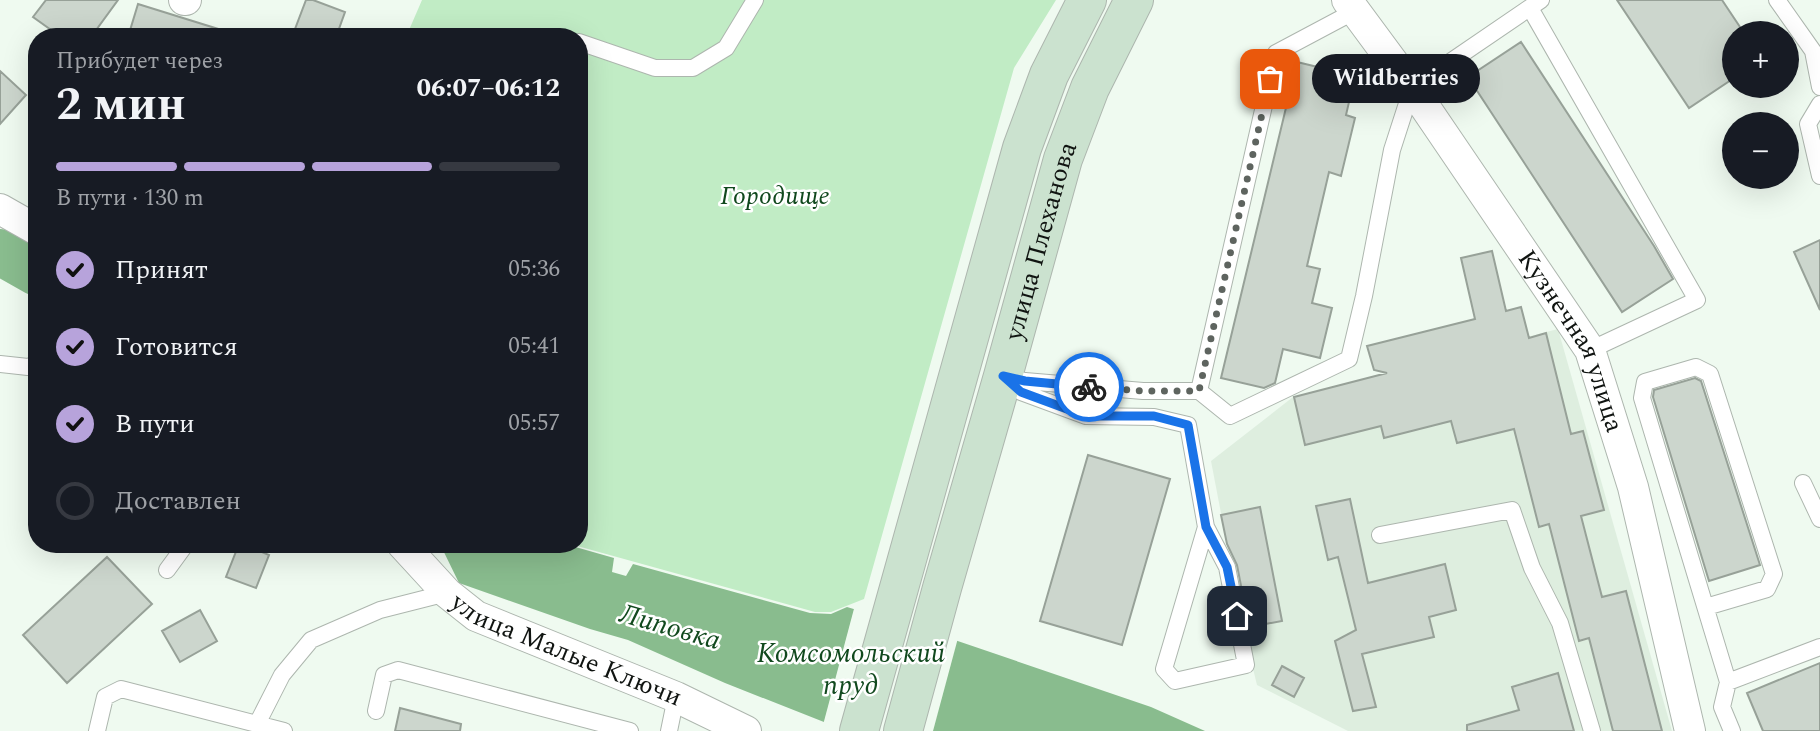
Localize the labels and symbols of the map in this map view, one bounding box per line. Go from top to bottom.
pin [1240,49,1300,109]
callout: Wildberries [1312,55,1480,104]
street label: улица Плеханова [994,135,1088,346]
park label: Городище [720,176,830,216]
street label: Кузнечная улица [1507,242,1635,438]
courier [1054,352,1124,422]
street label: улица Малые Ключи [441,582,688,717]
pin [1207,586,1267,646]
water label: Липовка [613,592,726,662]
water label: Комсомольский пруд [757,632,946,707]

